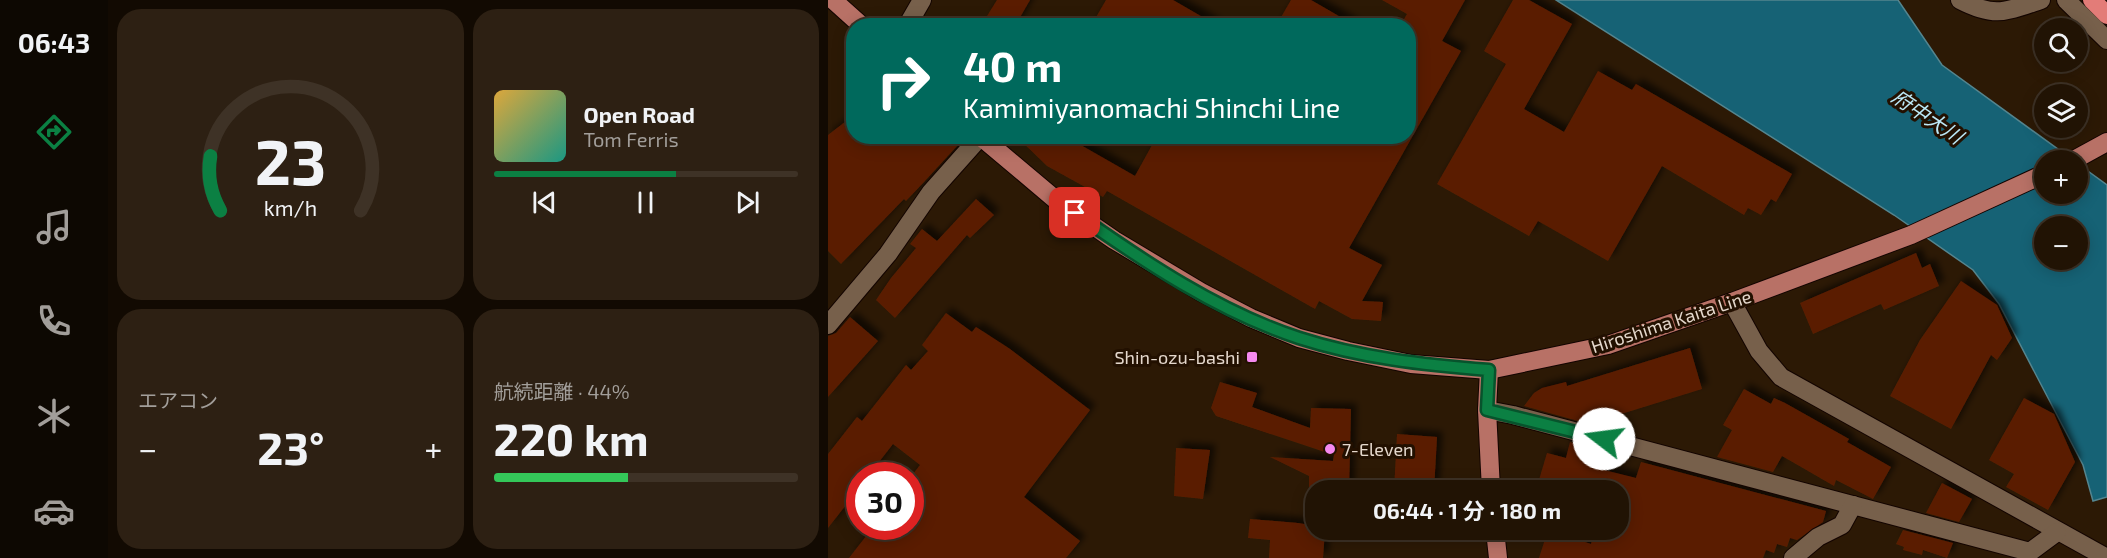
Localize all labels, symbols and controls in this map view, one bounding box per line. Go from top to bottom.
map controls [2034,18,2088,270]
button: search [2034,18,2088,72]
text: 06:43 [18,26,90,58]
text: 40 m [963,40,1062,90]
icon: right [864,42,942,120]
water label: 府中大川 [1888,84,1970,149]
button: layers [2034,84,2088,138]
text: Kamimiyanomachi Shinchi Line [963,91,1340,123]
text: Open Road [584,101,695,127]
icon: directions [33,111,75,153]
text: 23 [254,124,326,199]
text: Tom Ferris [584,127,679,151]
button: + [2034,150,2088,204]
icon: previous [528,186,561,219]
icon: pause [629,186,662,219]
icon: next [731,186,764,219]
pin [1049,187,1100,238]
text: km/h [264,196,317,221]
icon: arrive [1058,196,1091,229]
icon: music [33,206,75,248]
button: − [2034,216,2088,270]
street label: Hiroshima Kaita Line [1588,285,1754,357]
icon: phone [33,300,75,342]
place label: Shin-ozu-bashi [1115,346,1240,368]
marker: Shin-ozu-bashi [1245,350,1259,364]
text: 航続距離 · 44% [494,379,630,403]
text: エアコン [138,388,218,412]
icon: climate [33,395,75,437]
position arrow [1572,407,1636,471]
text: 220 km [494,411,649,465]
text: 23° [257,420,324,474]
text: − [138,428,157,468]
text: + [424,428,442,468]
place label: 7-Eleven [1342,438,1414,460]
marker: 7-Eleven [1323,442,1337,456]
speed limit sign: 30 [846,462,924,540]
icon: car [33,490,75,532]
text: 06:44 · 1 分 · 180 m [1373,497,1561,523]

